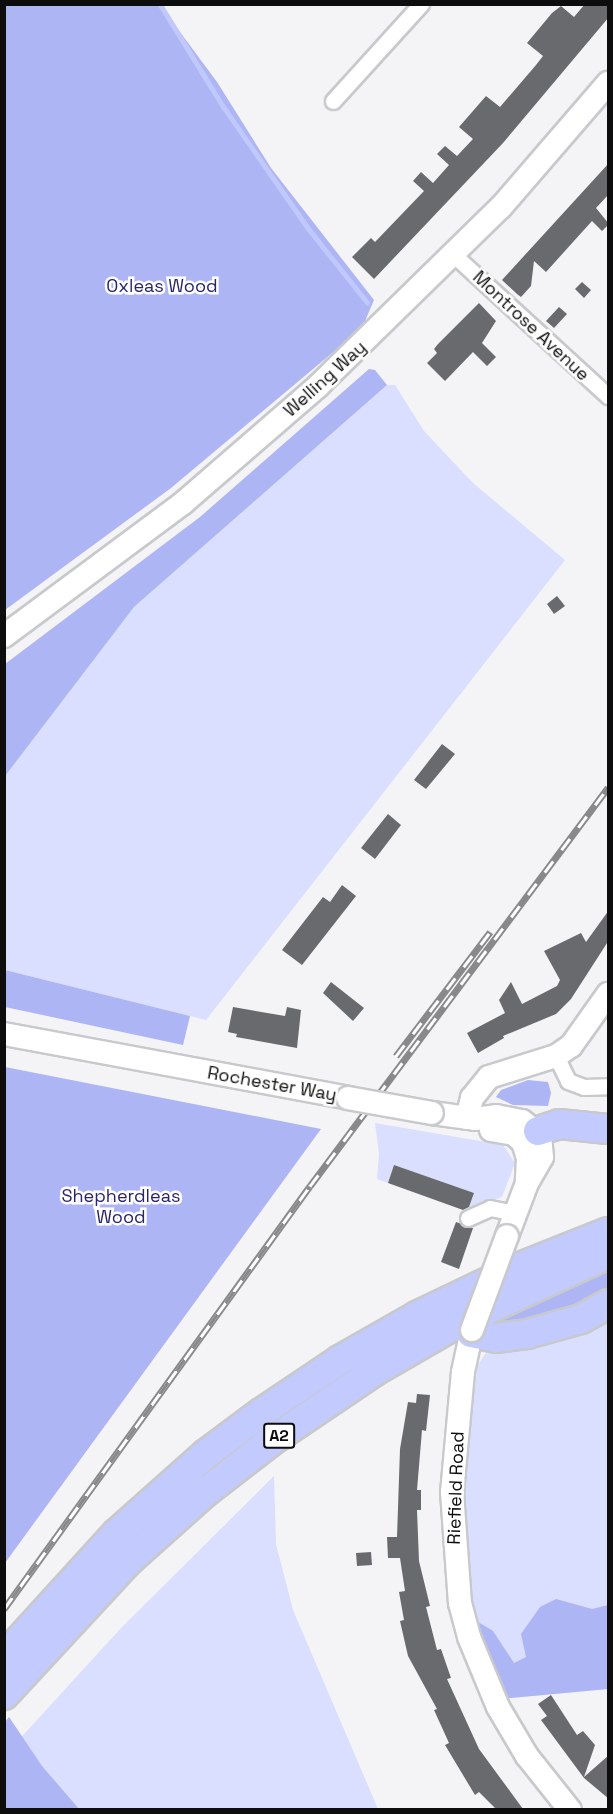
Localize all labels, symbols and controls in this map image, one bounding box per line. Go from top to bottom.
street label: Montrose Avenue [468,266,594,386]
park label: Oxleas Wood [106,275,218,297]
street label: Welling Way [279,336,371,422]
street label: Rochester Way [206,1062,338,1106]
park label: Shepherdleas Wood [62,1186,180,1228]
road number: A2 [262,1423,296,1449]
street label: Riefield Road [443,1431,469,1545]

